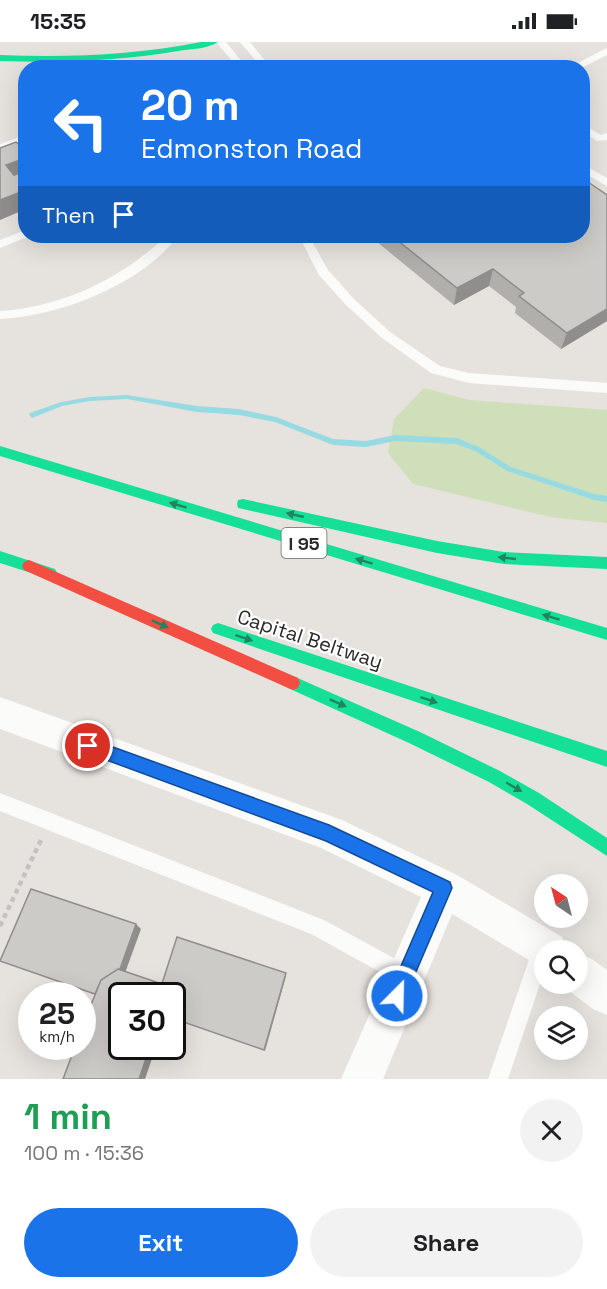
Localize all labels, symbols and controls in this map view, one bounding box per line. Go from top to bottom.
text: 15:35 [30,7,86,35]
text: 20 m [141,79,240,132]
icon: left [42,84,120,162]
text: Edmonston Road [141,131,362,166]
icon: arrive [107,198,140,231]
text: Then [42,201,95,229]
one-way arrow [169,500,187,509]
one-way arrow [286,510,304,520]
road number: I 95 [282,528,326,558]
one-way arrow [497,553,516,563]
one-way arrow [355,556,373,565]
street label: Capital Beltway [234,603,386,675]
one-way arrow [542,612,560,621]
one-way arrow [151,619,169,629]
one-way arrow [235,634,253,643]
one-way arrow [420,695,438,705]
one-way arrow [329,699,347,708]
pin [62,720,113,771]
icon: arrive [71,729,104,762]
one-way arrow [506,782,523,792]
north arrow [534,874,588,928]
map controls [534,874,588,1060]
button: search [534,940,588,994]
position arrow [365,964,429,1028]
speed limit sign: 30 [108,982,186,1060]
text: 25 [39,994,75,1033]
button: layers [534,1006,588,1060]
text: km/h [39,1027,75,1046]
text: 1 min [24,1094,112,1140]
button: close [520,1099,583,1162]
text: 100 m · 15:36 [24,1140,144,1166]
button: Exit [24,1208,298,1277]
button: Share [310,1208,583,1277]

